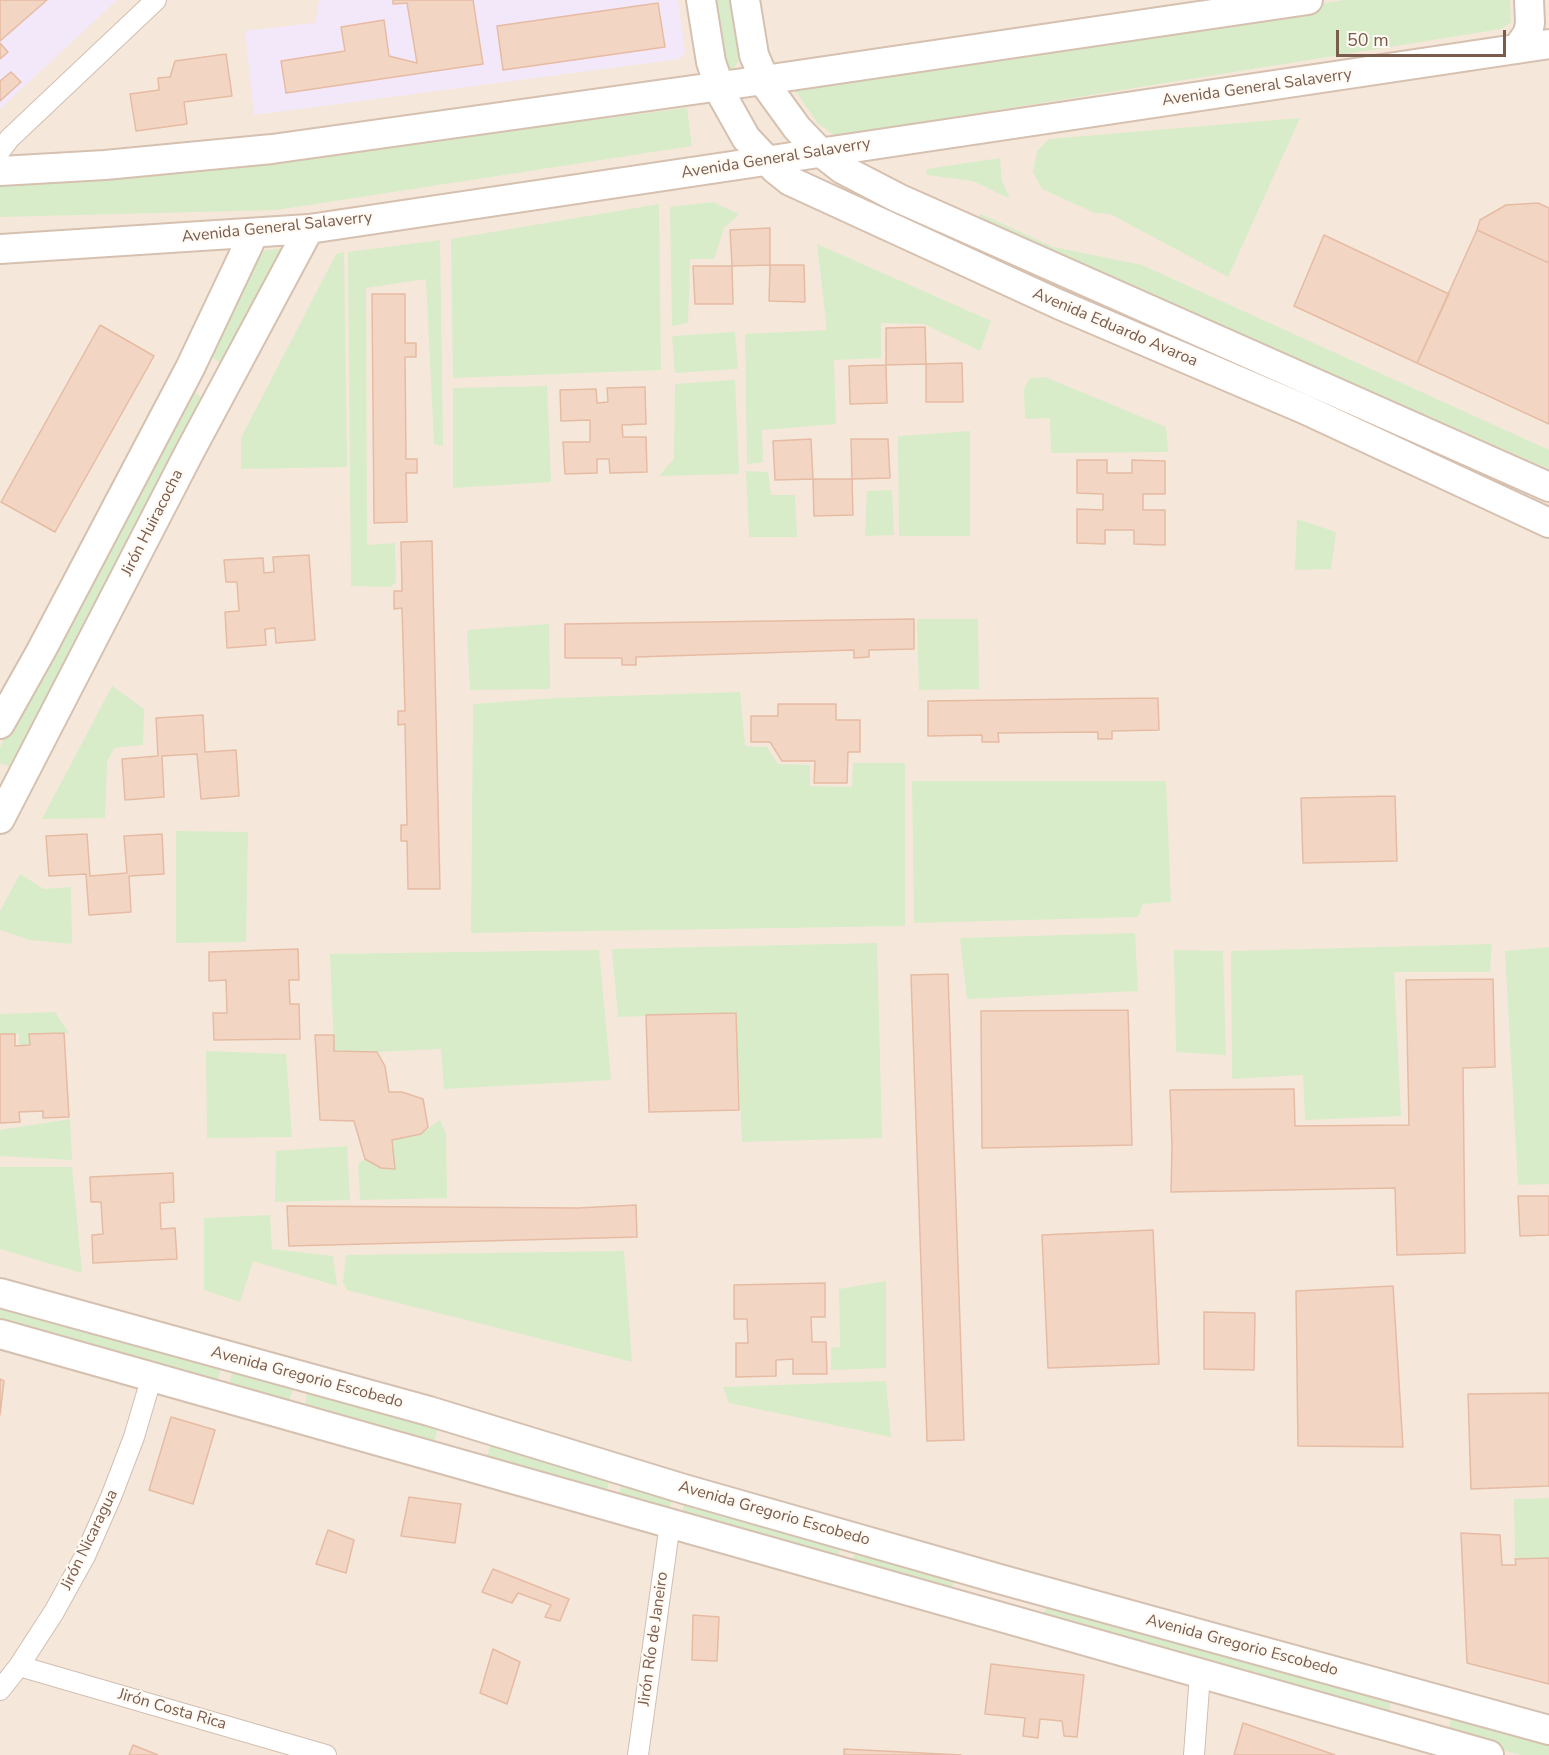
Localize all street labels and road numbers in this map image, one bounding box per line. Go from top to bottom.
street label: Avenida General Salaverry [1161,65,1353,111]
street label: Avenida General Salaverry [680,135,872,183]
street label: Avenida General Salaverry [181,208,373,248]
street label: Avenida Eduardo Avaroa [1030,285,1200,371]
street label: Jirón Huiracocha [118,467,188,579]
street label: Avenida Gregorio Escobedo [209,1343,405,1413]
street label: Avenida Gregorio Escobedo [676,1477,872,1551]
street label: Jirón Nicaragua [57,1487,123,1593]
street label: Jirón Río de Janeiro [635,1571,673,1707]
street label: Avenida Gregorio Escobedo [1144,1611,1340,1681]
street label: Jirón Costa Rica [116,1685,228,1735]

